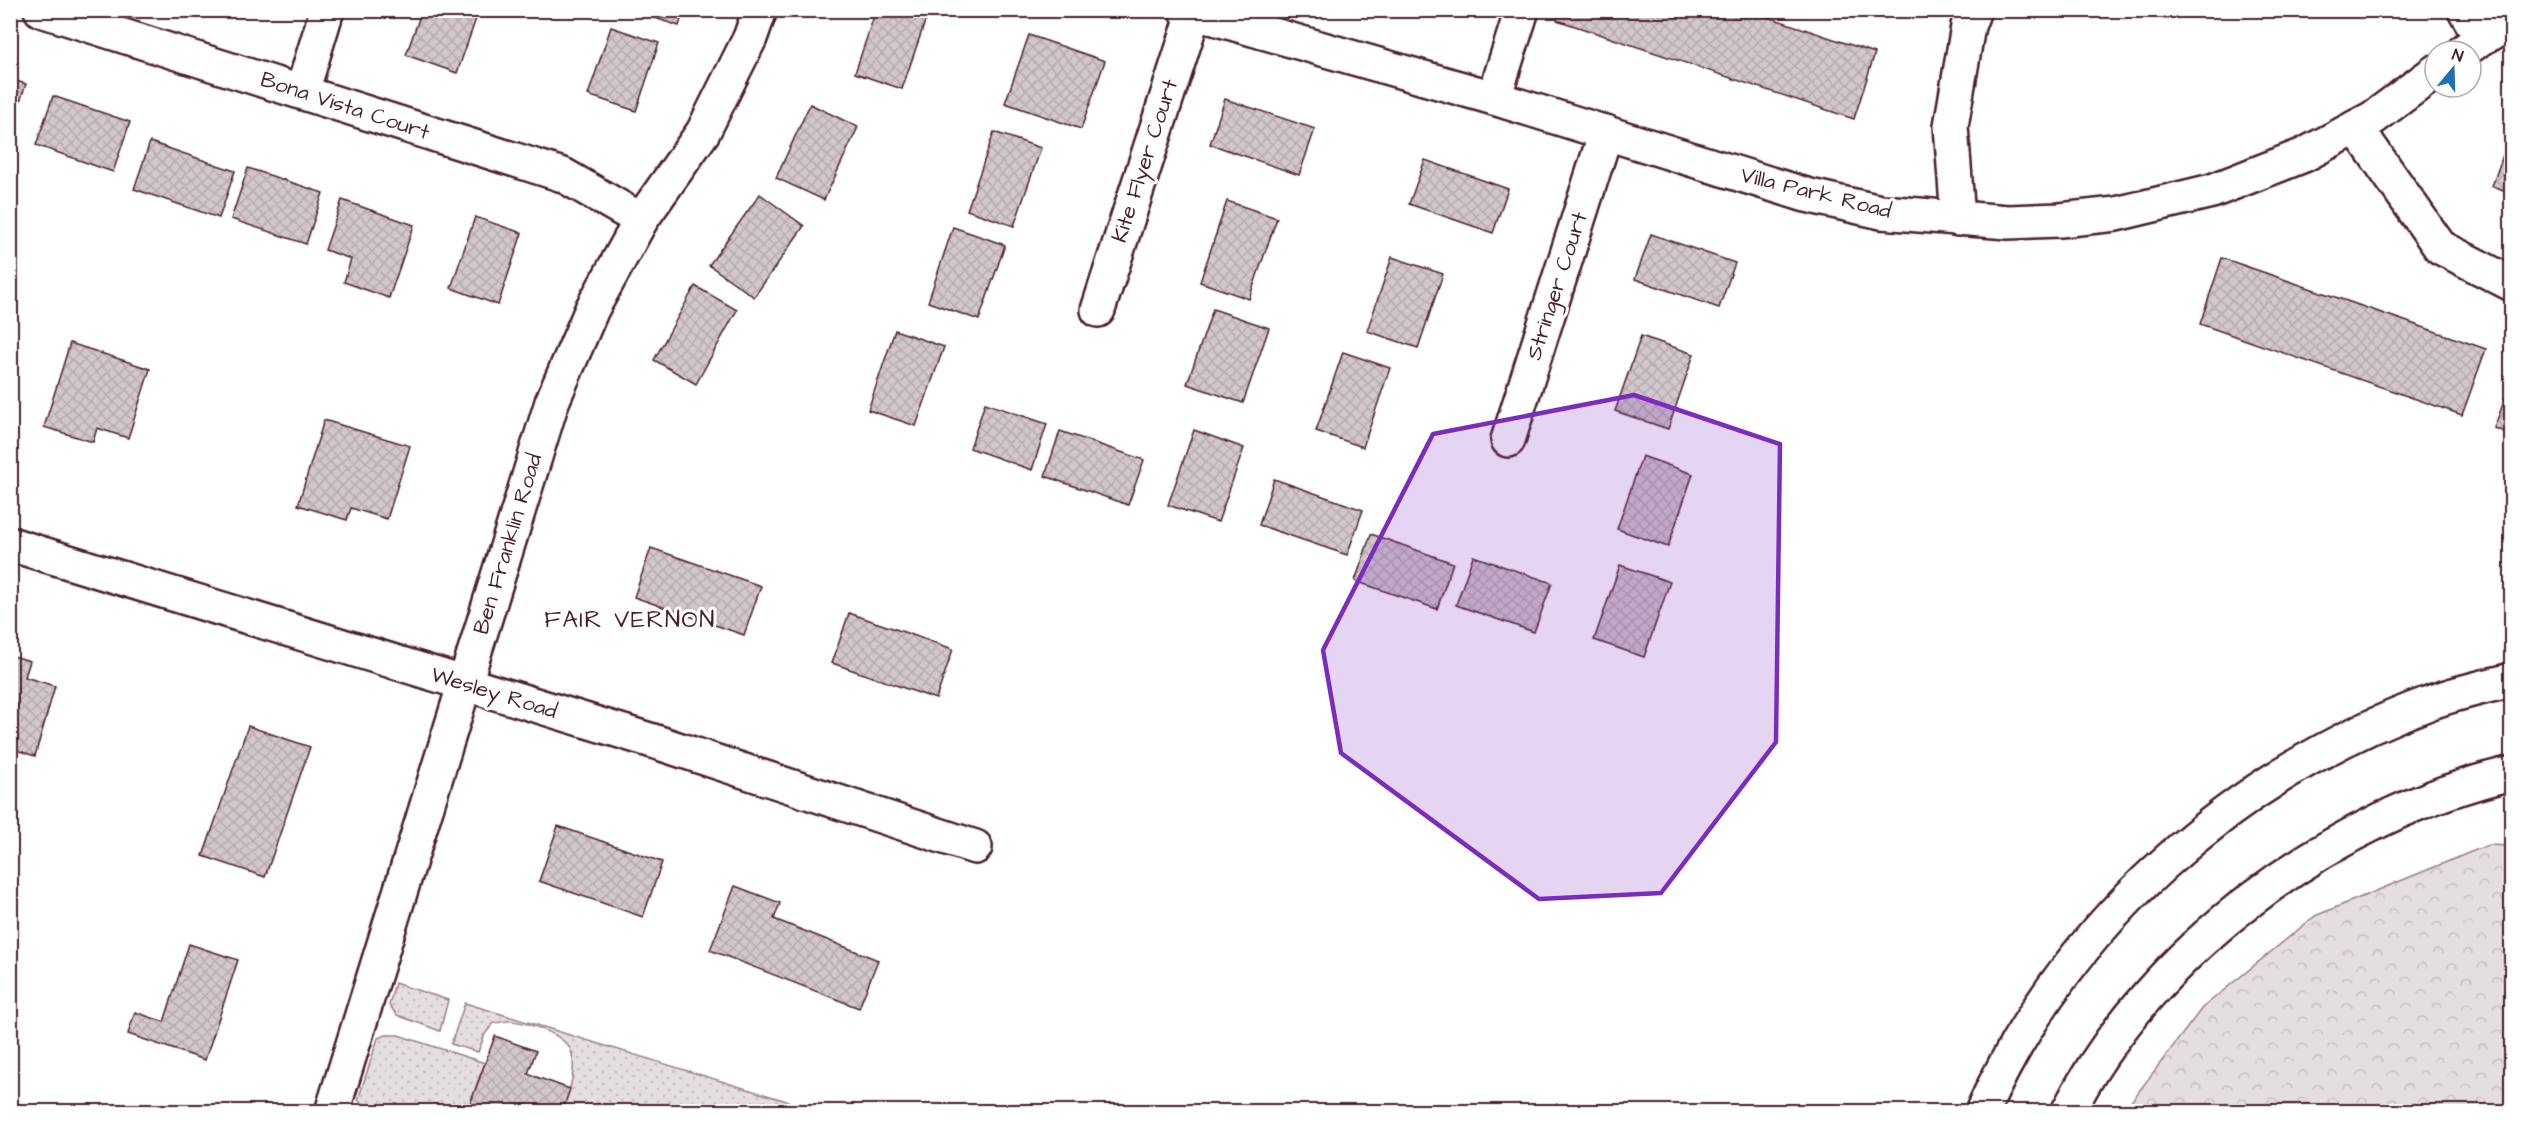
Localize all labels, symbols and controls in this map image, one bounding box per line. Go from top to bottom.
north arrow [2423,39,2483,99]
text: N [2449,44,2466,68]
street label: Bona Vista Court [256,64,434,148]
street label: Kite Flyer Court [1104,75,1187,247]
street label: Villa Park Road [1737,159,1895,227]
street label: Stringer Court [1518,208,1596,364]
street label: Ben Franklin Road [466,450,550,638]
district label: FAIR VERNON [544,603,716,637]
street label: Wesley Road [427,659,561,728]

